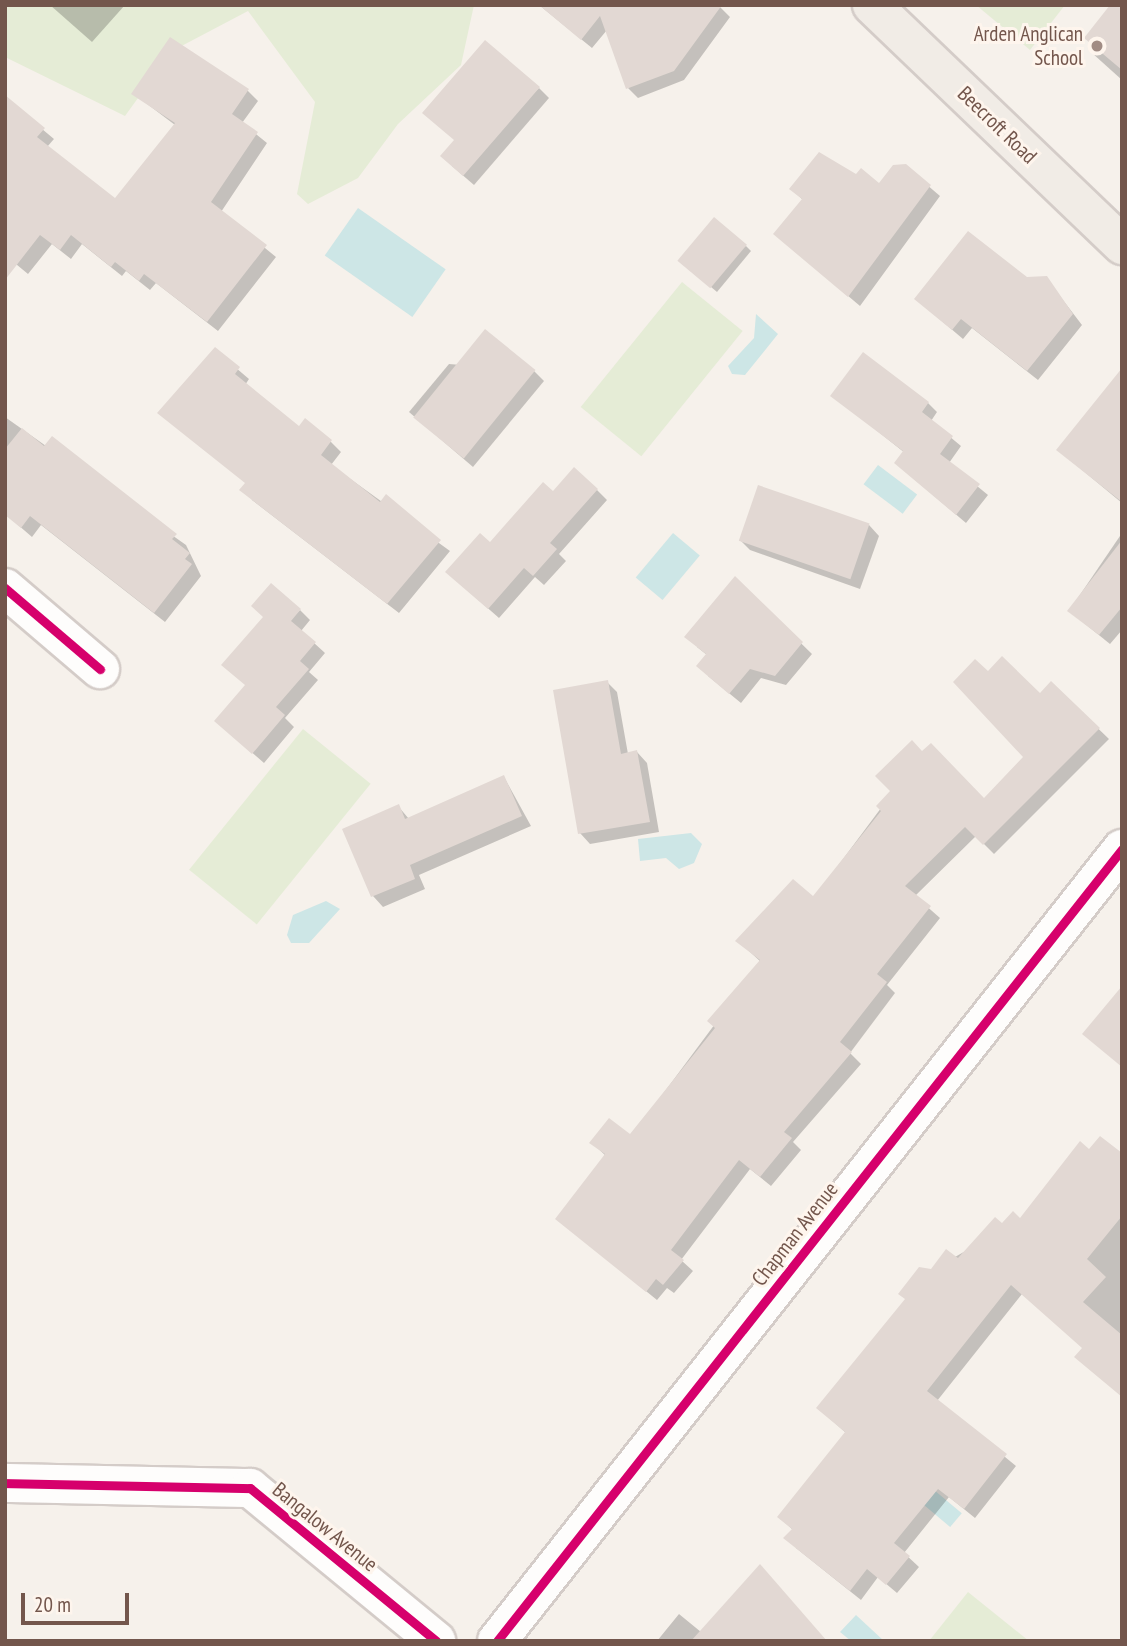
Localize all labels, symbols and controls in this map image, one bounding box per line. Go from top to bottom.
place label: Arden Anglican School [973,21,1083,71]
marker: Arden Anglican School [1089,38,1105,54]
street label: Beecroft Road [952,81,1042,169]
street label: Chapman Avenue [747,1177,843,1291]
street label: Bangalow Avenue [267,1477,383,1577]
scale bar [24,1580,133,1624]
text: 20 m [34,1591,71,1618]

